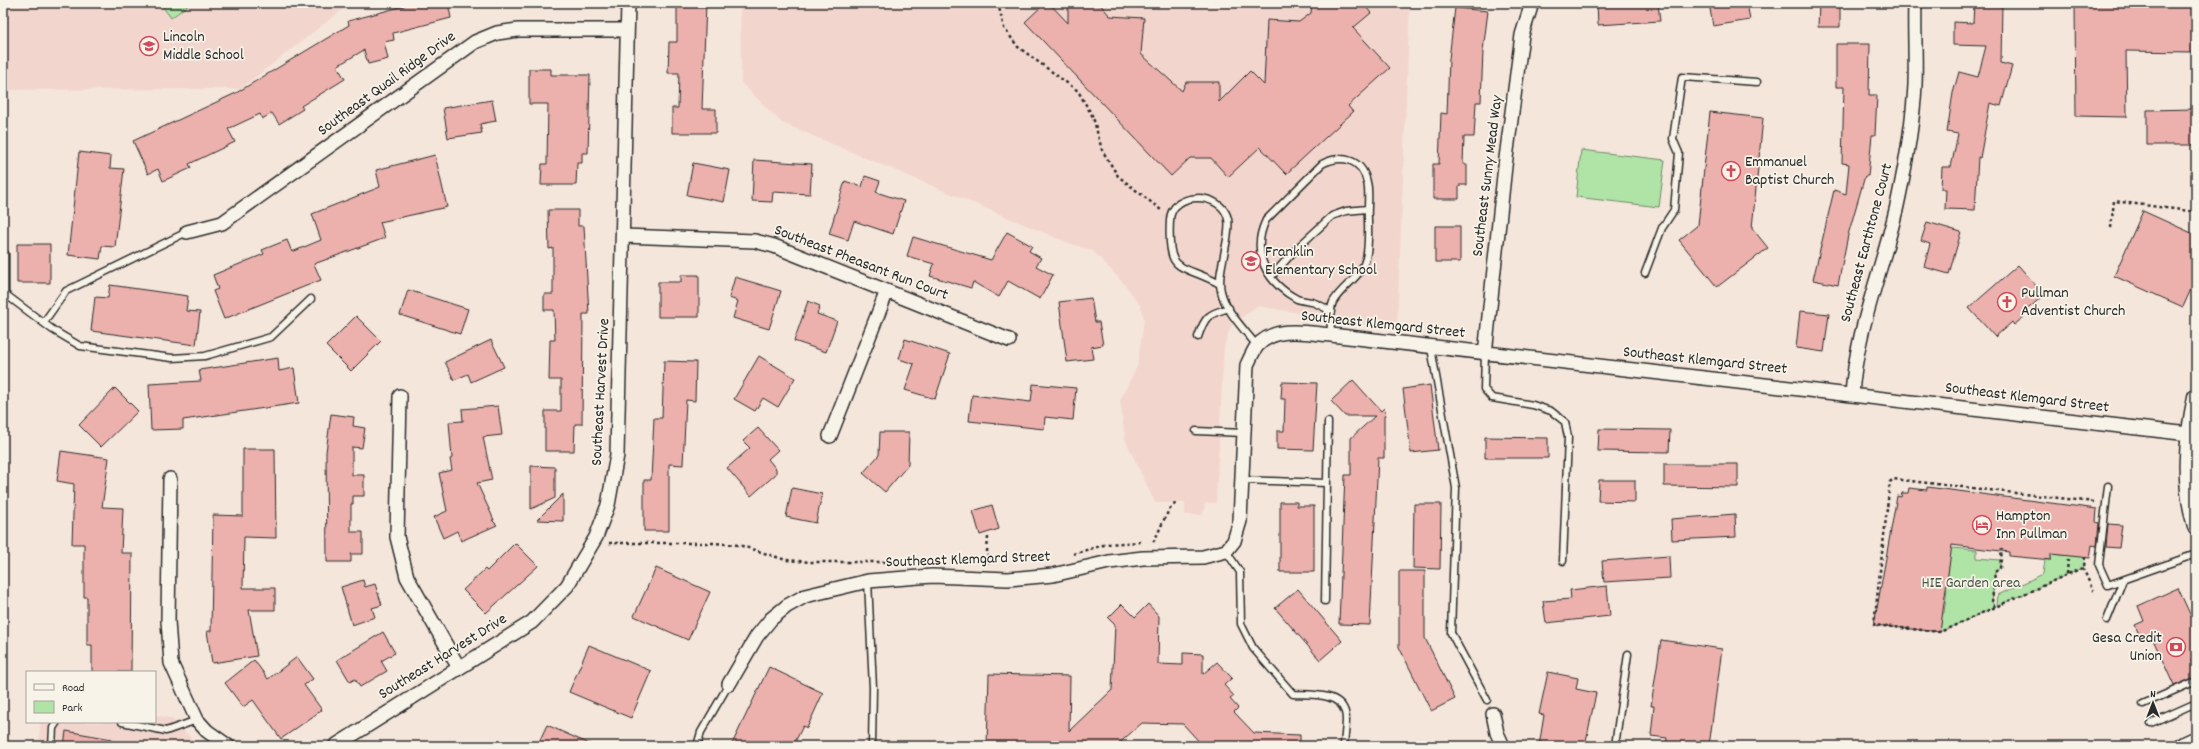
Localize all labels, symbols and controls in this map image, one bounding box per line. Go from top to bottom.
place label: Lincoln Middle School [163,26,244,67]
street label: Southeast Quail Ridge Drive [313,26,461,142]
school or university icon: Lincoln Middle School [138,35,160,57]
street label: Southeast Sunny Mead Way [1467,94,1509,258]
place label: Emmanuel Baptist Church [1745,151,1834,192]
church icon: Emmanuel Baptist Church [1720,160,1742,182]
street label: Southeast Earthtone Court [1835,161,1899,325]
street label: Southeast Pheasant Run Court [771,219,952,307]
place label: Franklin Elementary School [1265,241,1377,282]
school or university icon: Franklin Elementary School [1240,250,1262,272]
place label: Pullman Adventist Church [2021,282,2125,323]
church icon: Pullman Adventist Church [1996,291,2018,313]
street label: Southeast Klemgard Street [1300,305,1466,345]
street label: Southeast Harvest Drive [586,318,616,466]
street label: Southeast Klemgard Street [1622,341,1788,381]
street label: Southeast Klemgard Street [1944,377,2110,419]
place label: Hampton Inn Pullman [1996,505,2067,546]
hotel icon: Hampton Inn Pullman [1971,514,1993,536]
street label: Southeast Klemgard Street [885,546,1051,574]
park label: HIE Garden area [1921,572,2021,595]
street label: Southeast Harvest Drive [374,608,512,706]
place label: Gesa Credit Union [2092,627,2162,668]
bank icon: Gesa Credit Union [2165,636,2187,658]
legend [26,671,156,723]
text: Road [62,680,84,697]
north arrow [2133,683,2173,723]
text: N [2150,687,2156,703]
text: Park [62,700,83,717]

